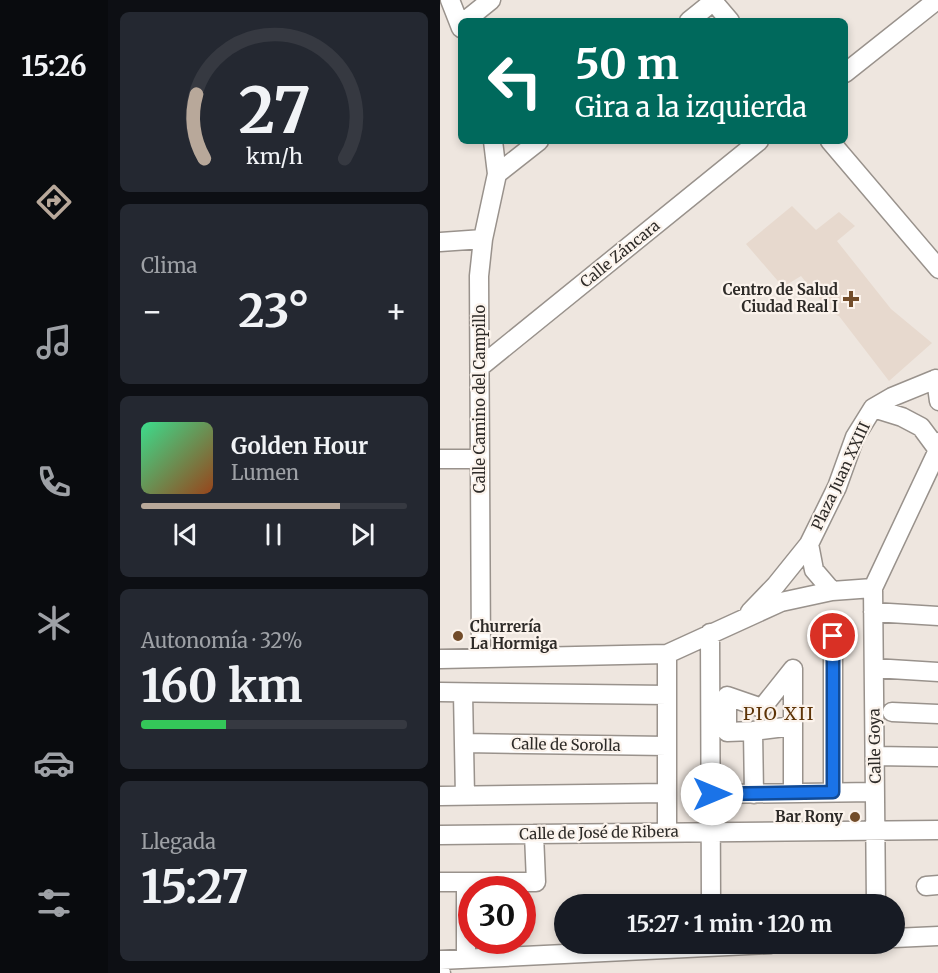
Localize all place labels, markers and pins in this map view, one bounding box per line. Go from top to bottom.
place label: Centro de Salud Ciudad Real I [723,280,838,316]
marker: Centro de Salud Ciudad Real I [842,290,860,308]
pin [807,610,858,661]
place label: Churrería La Hormiga [470,617,558,653]
marker: Churrería La Hormiga [451,629,465,643]
place label: Bar Rony [775,807,843,826]
marker: Bar Rony [848,810,862,824]

